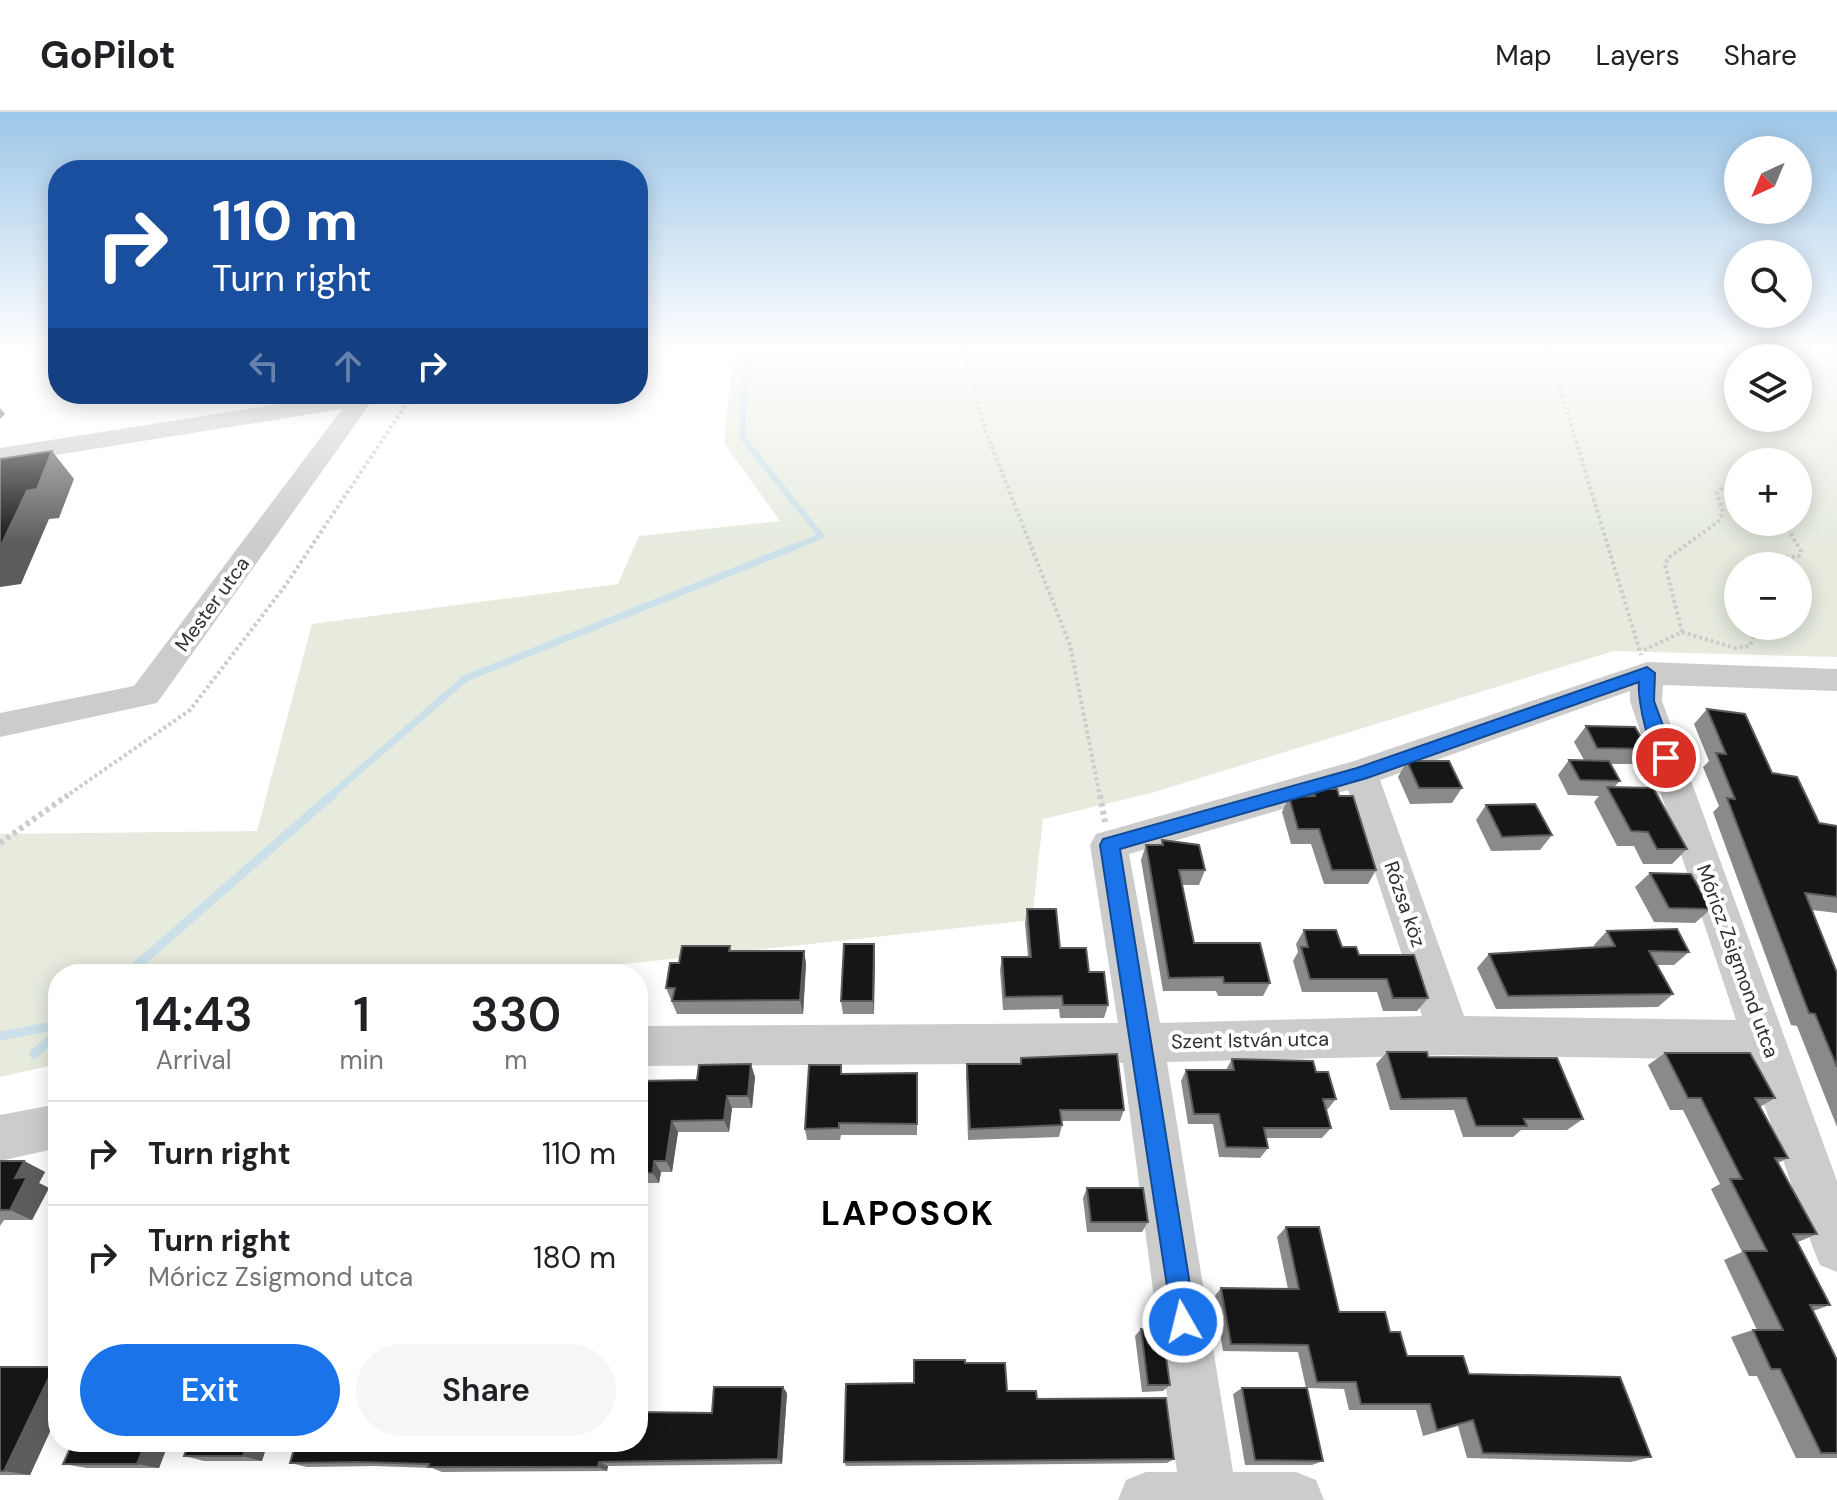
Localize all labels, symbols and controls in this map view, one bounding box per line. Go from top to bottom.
text: GoPilot [40,30,176,80]
text: Map [1495,37,1552,74]
text: Layers [1596,37,1680,74]
text: Share [1724,37,1797,74]
north arrow [1724,136,1812,224]
map controls [1724,136,1812,640]
text: 110 m [212,184,358,257]
icon: right [80,192,184,296]
button: search [1724,240,1812,328]
text: Turn right [212,255,371,302]
icon: left [242,344,286,388]
icon: ahead [326,344,370,388]
icon: right [410,344,454,388]
button: layers [1724,344,1812,432]
button: + [1724,448,1812,536]
street label: Mester utca [169,552,255,656]
button: − [1724,552,1812,640]
pin [1632,724,1700,792]
icon: arrive [1644,736,1688,780]
street label: Rózsa köz [1378,858,1432,950]
street label: Móricz Zsigmond utca [1691,861,1785,1061]
text: 14:43 [135,983,253,1046]
text: 1 [353,983,370,1046]
text: 330 [470,983,561,1046]
street label: Szent István utca [1171,1026,1329,1054]
text: Arrival [156,1043,232,1077]
text: min [339,1043,384,1077]
text: m [504,1043,527,1077]
icon: right [80,1131,124,1175]
text: Turn right [148,1134,291,1173]
text: 110 m [542,1134,616,1173]
district label: LAPOSOK [821,1191,995,1236]
text: Turn right [148,1221,291,1260]
icon: right [80,1235,124,1279]
text: 180 m [533,1238,616,1277]
text: Móricz Zsigmond utca [148,1260,413,1294]
position arrow [1141,1280,1225,1364]
button: Exit [80,1344,340,1436]
button: Share [356,1344,616,1436]

